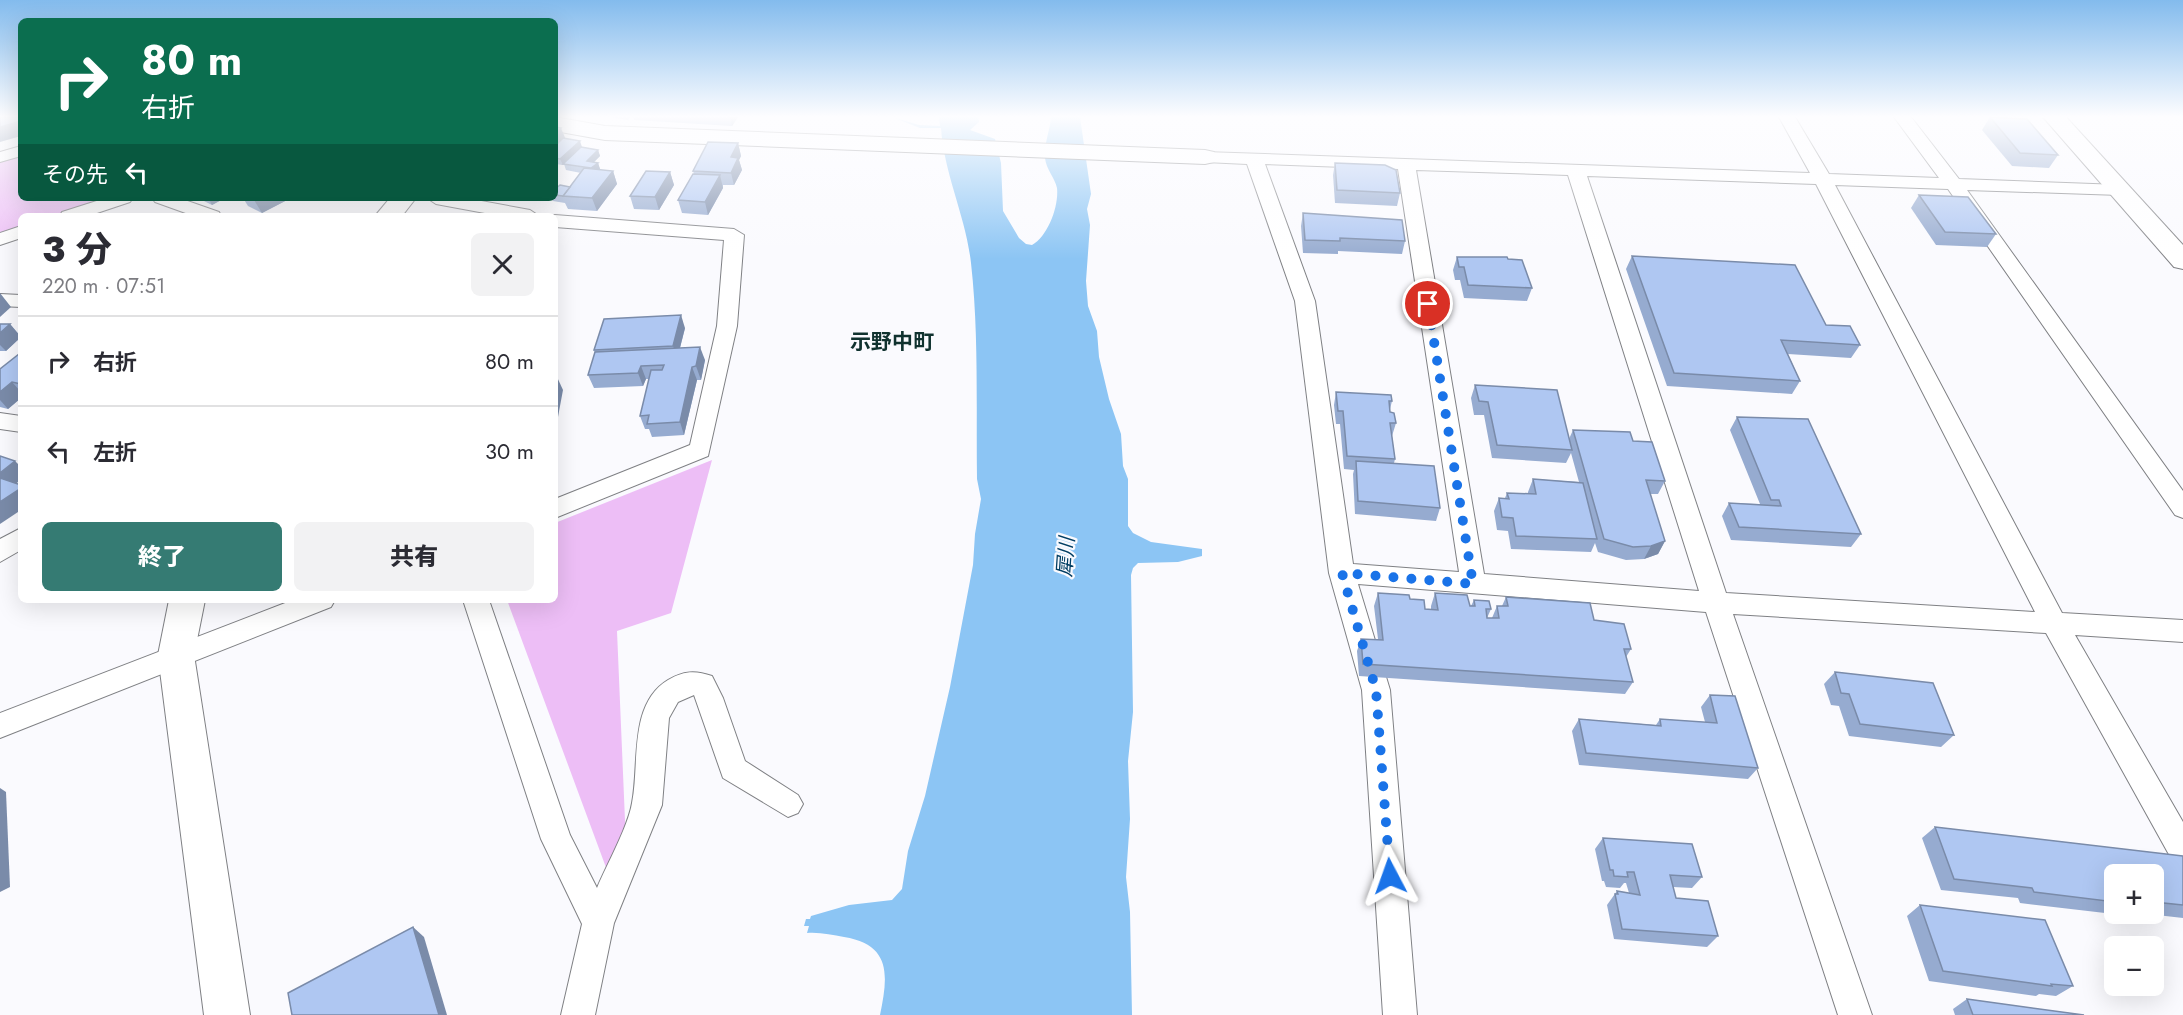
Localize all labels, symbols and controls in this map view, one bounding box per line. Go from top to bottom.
text: 80 m [141,30,242,91]
icon: right [42,42,120,120]
text: 右折 [141,88,195,127]
icon: left [120,156,153,189]
text: その先 [42,158,108,190]
text: 3 分 [42,223,112,275]
button: close [471,233,534,296]
text: 220 m · 07:51 [42,272,165,301]
pin [1402,278,1453,329]
icon: arrive [1411,287,1444,320]
district label: 示野中町 [850,327,934,357]
icon: right [42,345,75,378]
text: 80 m [485,345,534,377]
text: 右折 [93,346,137,378]
icon: left [42,435,75,468]
text: 30 m [485,435,534,467]
text: 左折 [93,436,137,468]
button: 終了 [42,522,282,591]
button: 共有 [294,522,534,591]
water label: 犀川 [1050,534,1082,578]
position arrow [1358,844,1422,908]
map controls [2104,864,2164,996]
button: + [2104,864,2164,924]
button: − [2104,936,2164,996]

